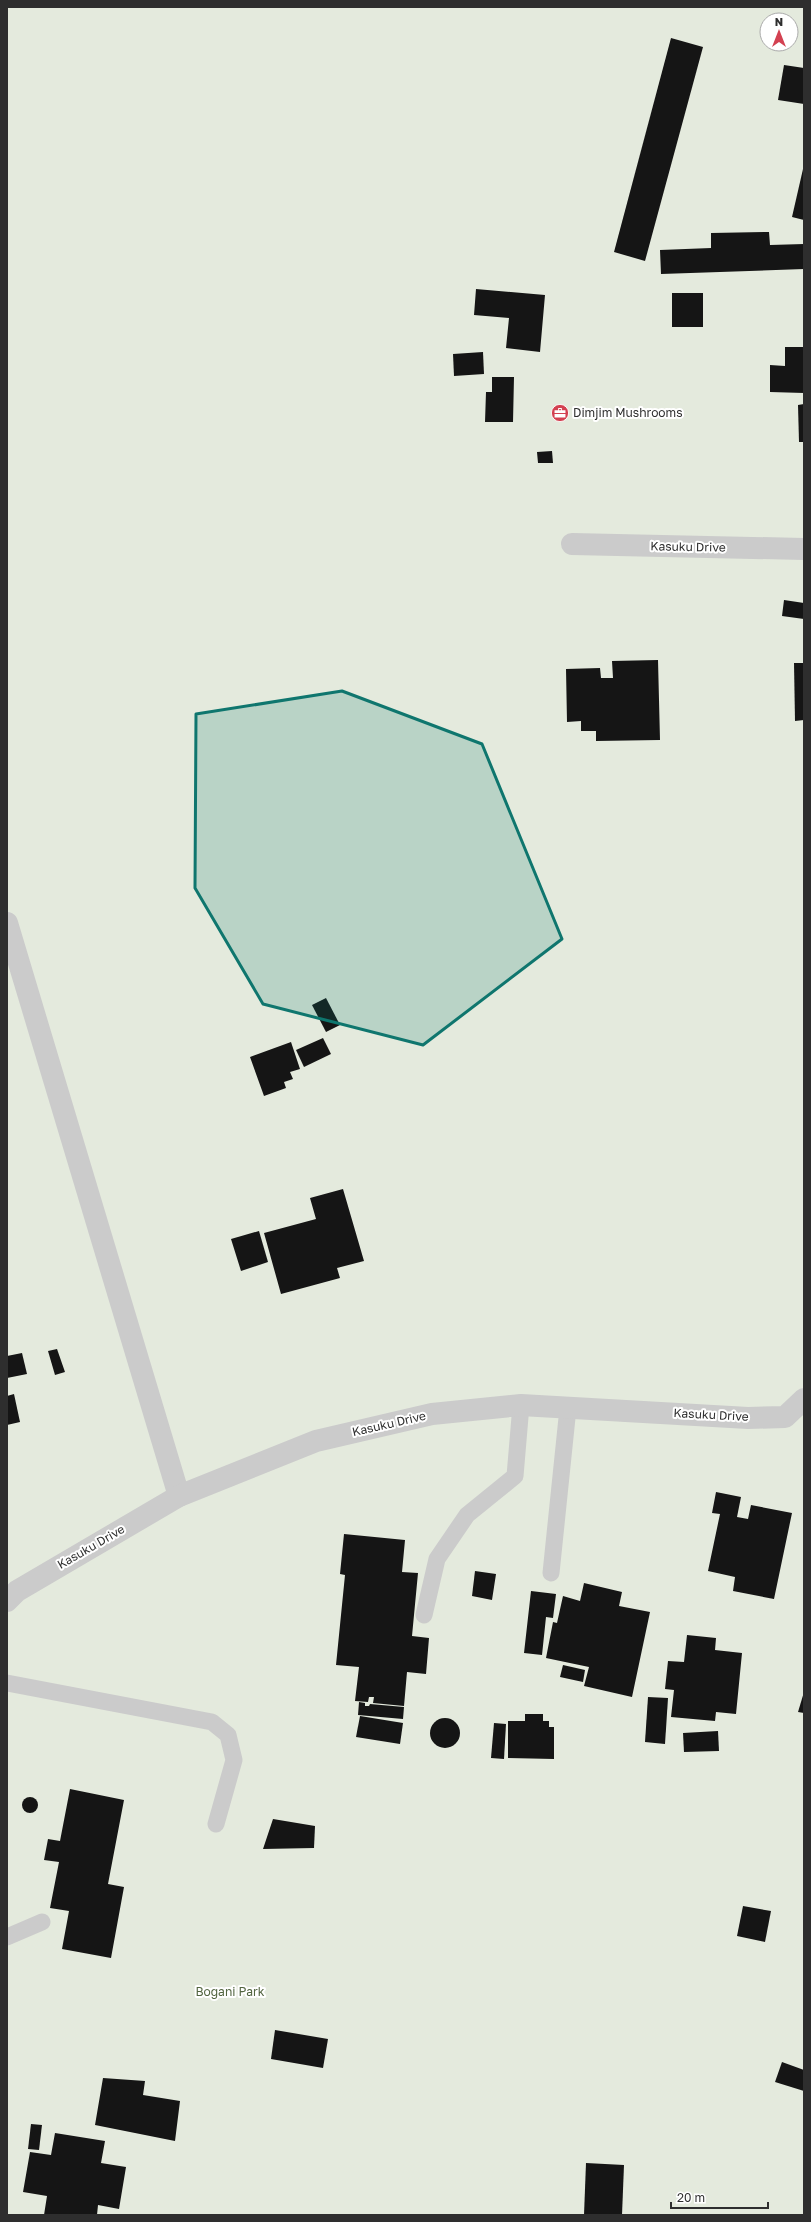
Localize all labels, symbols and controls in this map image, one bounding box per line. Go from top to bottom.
north arrow [759,12,799,52]
text: N [775,15,783,28]
office icon: Dimjim Mushrooms [550,403,570,423]
place label: Dimjim Mushrooms [573,405,683,420]
street label: Kasuku Drive [650,538,726,555]
street label: Kasuku Drive [673,1405,749,1424]
street label: Kasuku Drive [350,1408,427,1439]
street label: Kasuku Drive [54,1521,127,1572]
park label: Bogani Park [196,1984,265,1999]
scale bar [671,2184,768,2210]
text: 20 m [677,2190,705,2205]

